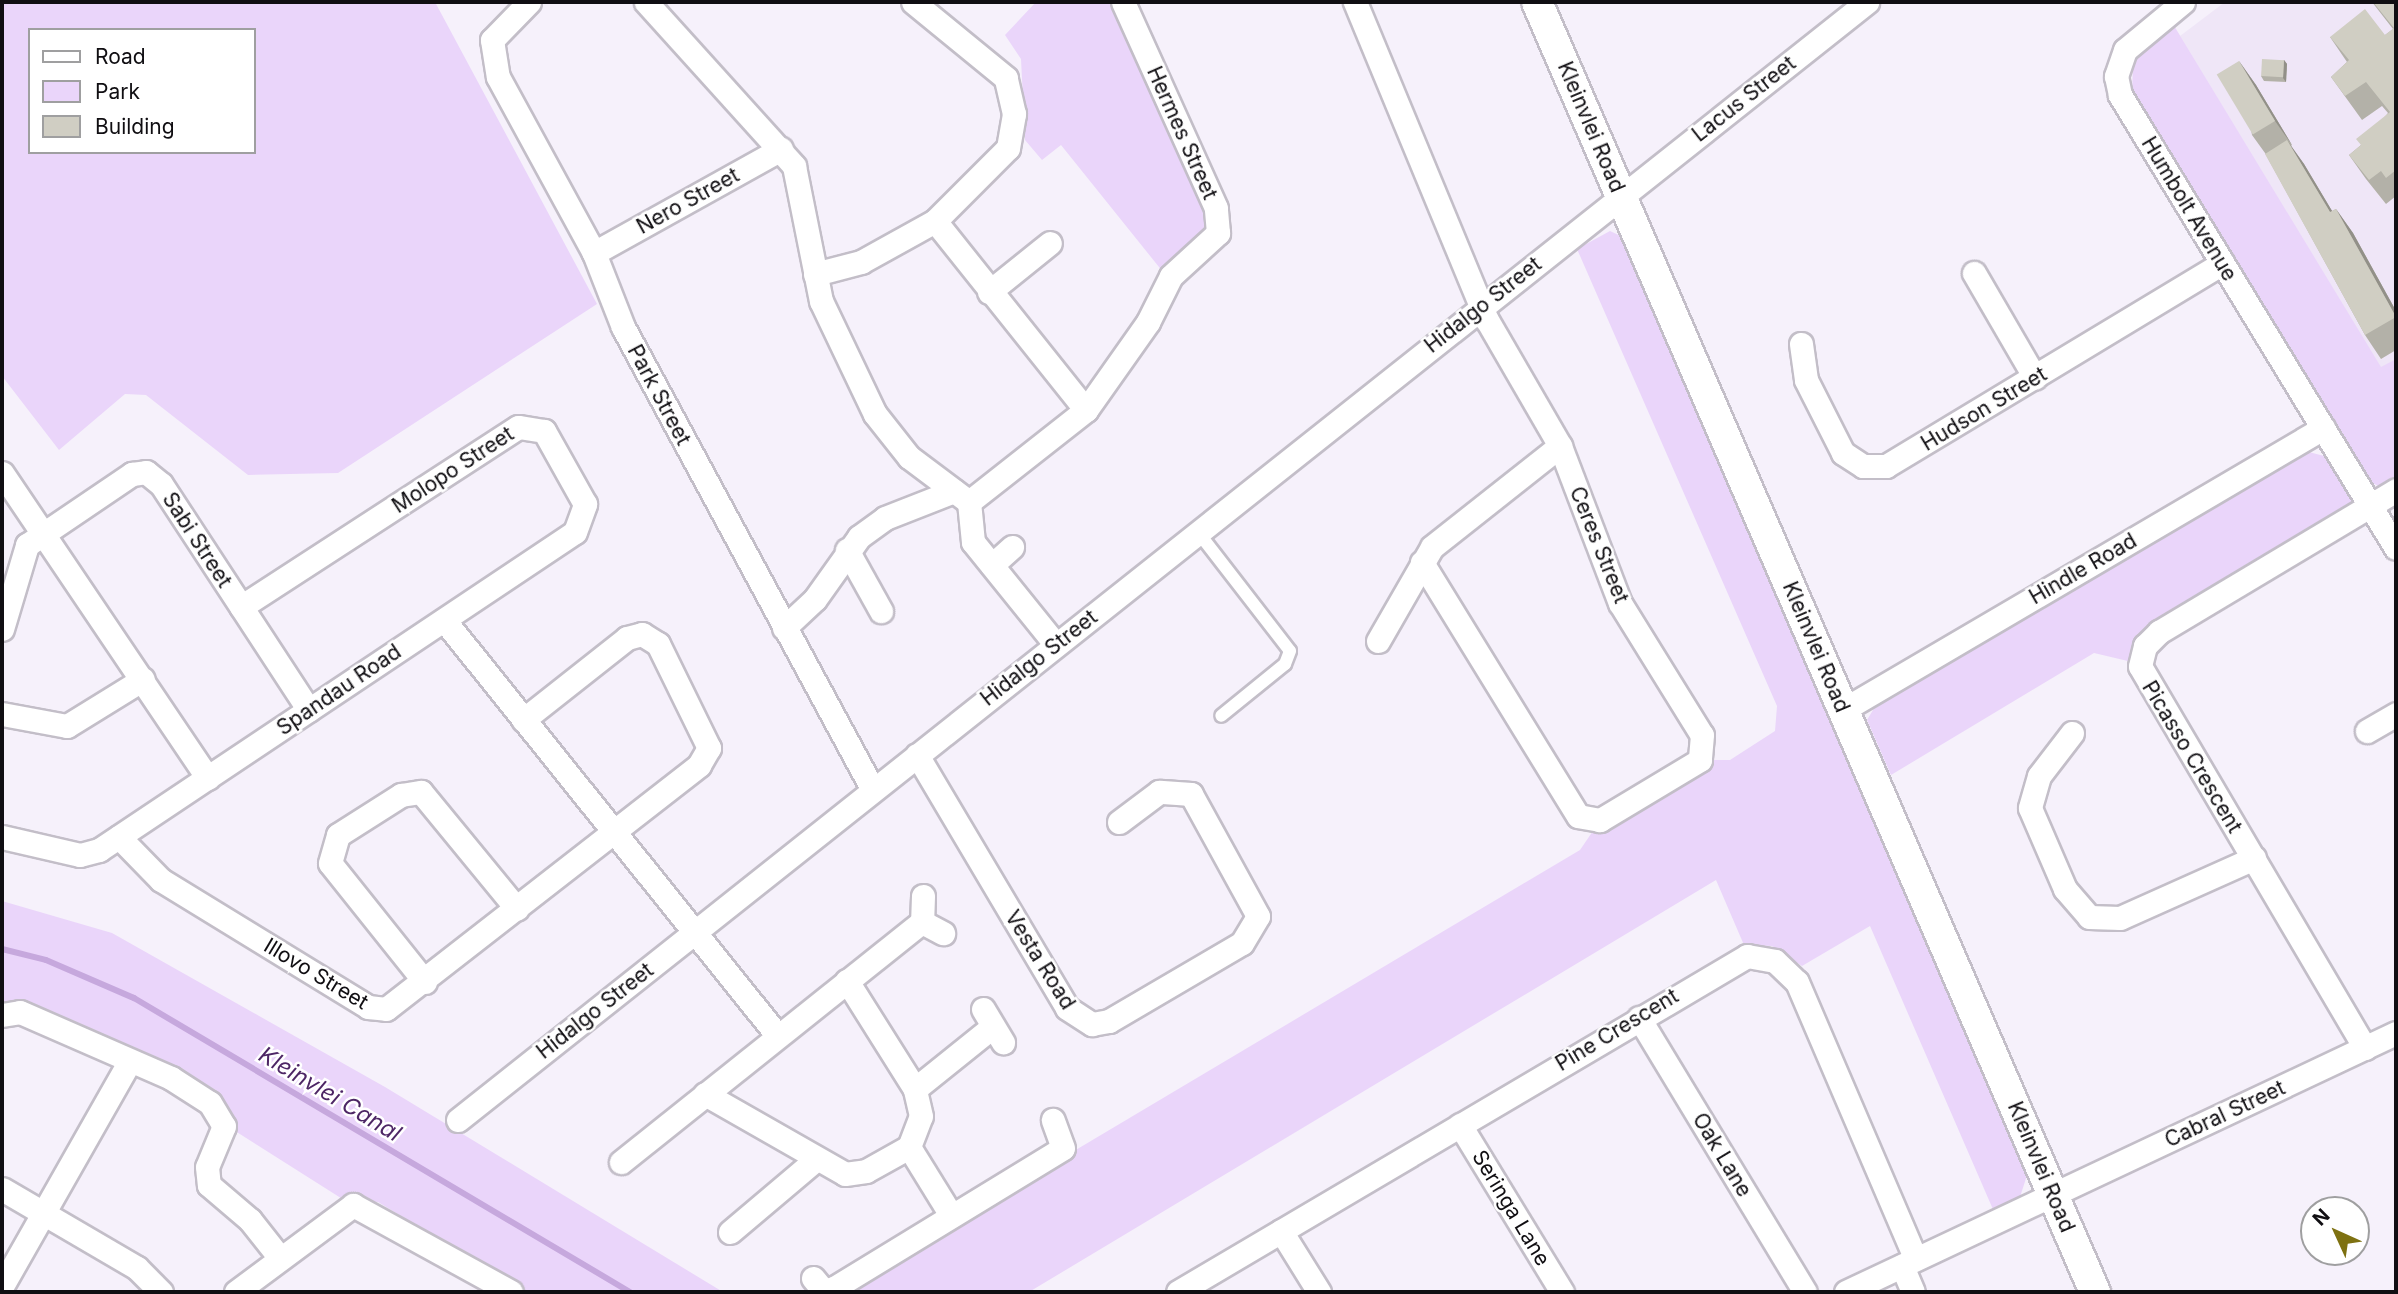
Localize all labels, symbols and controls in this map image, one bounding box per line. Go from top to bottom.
legend [28,28,256,154]
text: Road [95,44,146,69]
street label: Lacus Street [1687,51,1801,147]
street label: Kleinvlei Road [1552,58,1630,196]
street label: Hermes Street [1141,63,1223,203]
text: Park [95,79,140,104]
text: Building [95,114,175,139]
street label: Humbolt Avenue [2136,132,2242,286]
street label: Nero Street [632,162,744,240]
street label: Hidalgo Street [1420,252,1546,358]
street label: Park Street [622,340,696,450]
street label: Hudson Street [1917,362,2051,456]
street label: Molopo Street [387,421,519,519]
street label: Ceres Street [1564,483,1634,607]
street label: Sabi Street [157,488,237,592]
street label: Hindle Road [2025,528,2141,610]
street label: Kleinvlei Road [1777,578,1855,716]
street label: Hidalgo Street [976,605,1102,711]
street label: Spandau Road [272,639,406,741]
street label: Picasso Crescent [2137,676,2247,838]
street label: Vesta Road [1000,906,1080,1014]
street label: Illovo Street [259,933,373,1015]
street label: Hidalgo Street [532,958,658,1064]
street label: Pine Crescent [1551,983,1683,1077]
water label: Kleinvlei Canal [254,1041,406,1147]
street label: Cabral Street [2161,1075,2289,1153]
street label: Kleinvlei Road [2002,1098,2080,1236]
street label: Oak Lane [1687,1108,1757,1202]
street label: Seringa Lane [1467,1146,1555,1270]
north arrow [2300,1196,2370,1266]
text: N [2308,1204,2334,1230]

